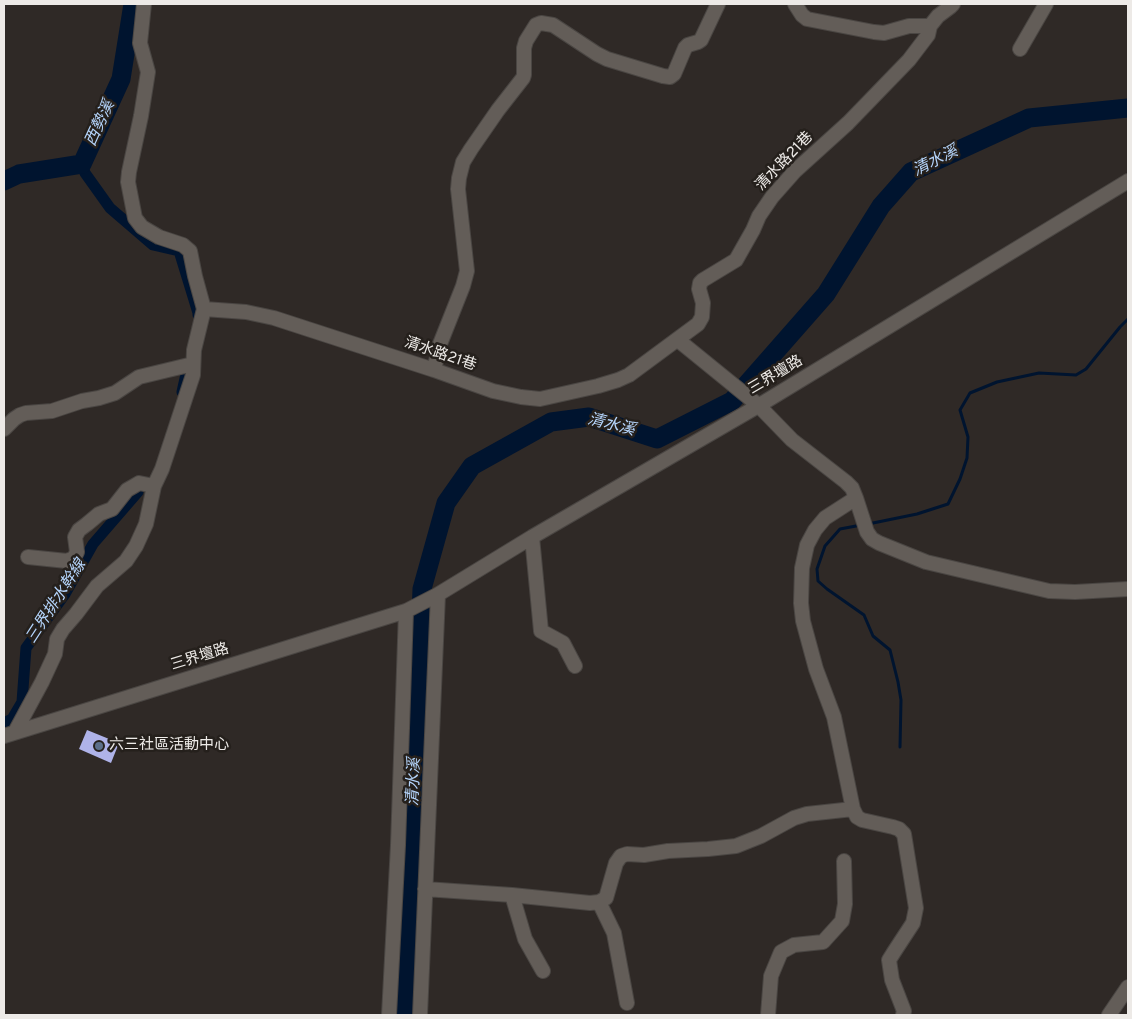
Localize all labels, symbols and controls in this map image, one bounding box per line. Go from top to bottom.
water label: 西勢溪 [82,98,120,150]
street label: 清水路21巷 [753,129,817,195]
water label: 清水溪 [910,143,962,181]
street label: 清水路21巷 [402,334,478,376]
street label: 三界壇路 [746,353,806,399]
water label: 清水溪 [585,411,637,441]
water label: 三界排水幹線 [23,557,91,647]
street label: 三界壇路 [169,641,231,675]
place label: 六三社區活動中心 [109,737,229,755]
marker: 六三社區活動中心 [93,740,105,752]
water label: 清水溪 [405,758,425,806]

